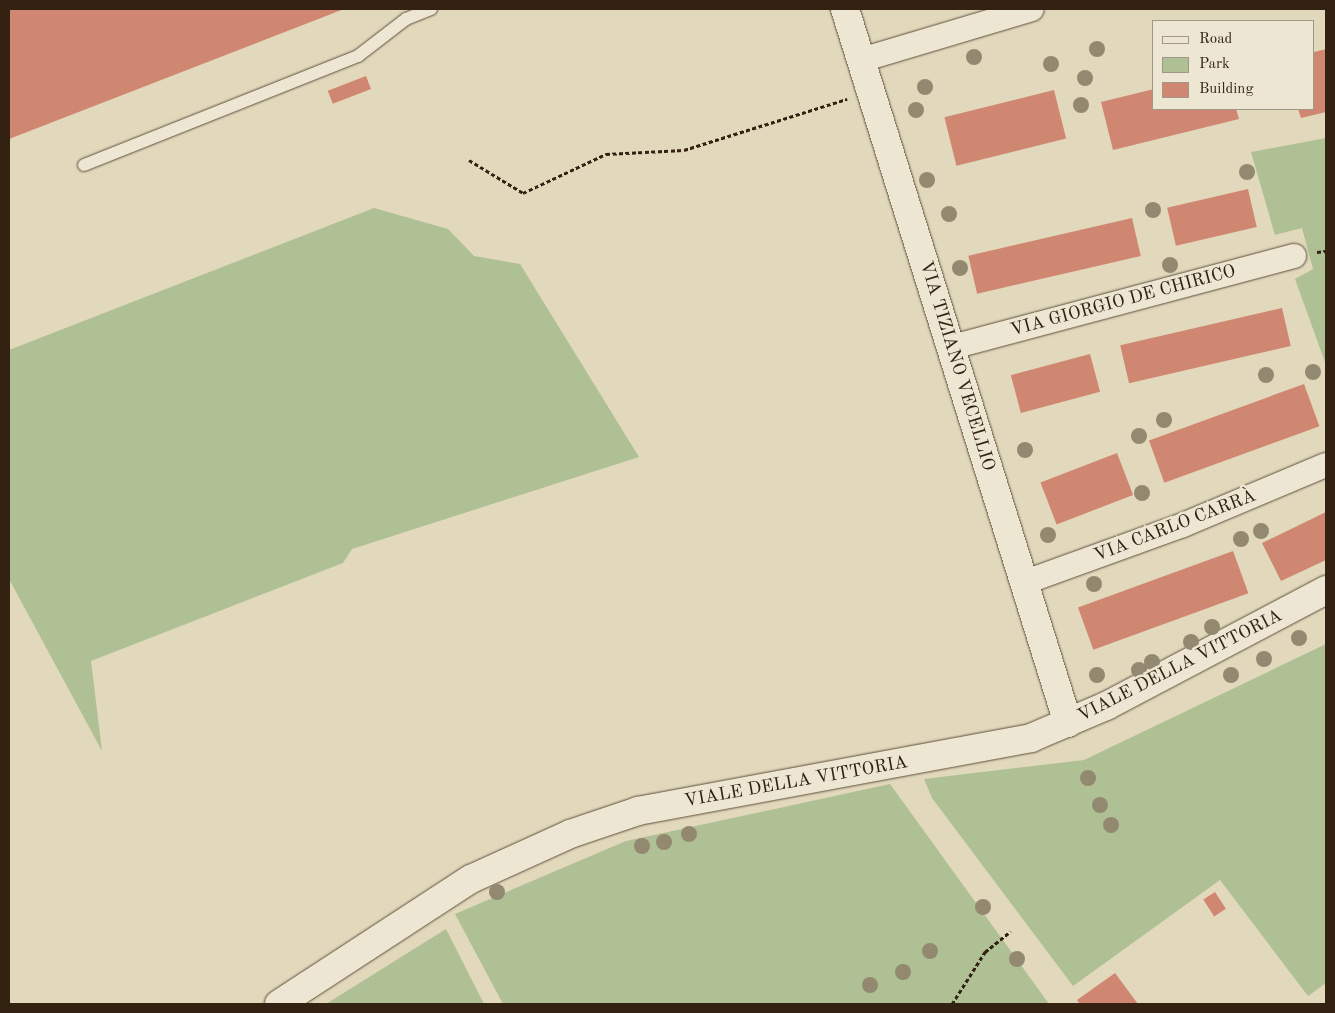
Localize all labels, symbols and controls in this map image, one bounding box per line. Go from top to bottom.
legend [1152,20,1315,110]
text: Road [1199,32,1232,47]
text: Park [1199,57,1230,72]
text: Building [1199,82,1254,97]
street label: VIA TIZIANO VECELLIO [915,258,999,474]
street label: VIA GIORGIO DE CHIRICO [1008,260,1238,342]
street label: VIA CARLO CARRÀ [1091,485,1259,567]
street label: VIALE DELLA VITTORIA [1074,605,1286,727]
street label: VIALE DELLA VITTORIA [683,752,909,812]

